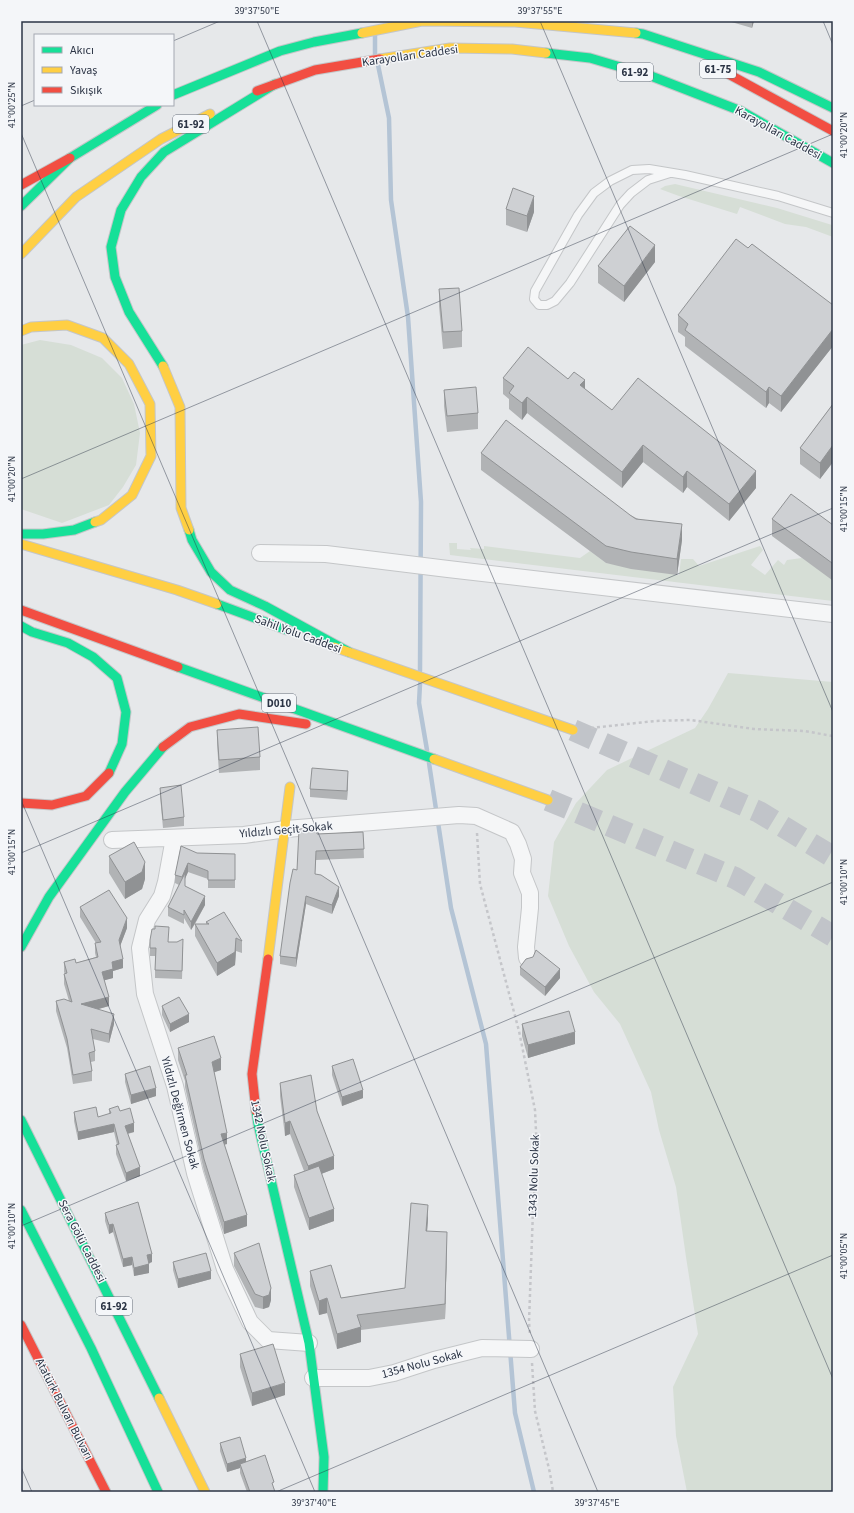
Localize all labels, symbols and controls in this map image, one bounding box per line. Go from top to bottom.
text: 39°37'50"E [234,4,280,18]
text: 39°37'55"E [517,4,563,18]
legend [34,34,174,106]
street label: Karayolları Caddesi [361,41,459,71]
text: Akıcı [70,42,94,59]
road number: 61-75 [700,60,736,78]
text: Yavaş [69,62,97,79]
road number: 61-92 [617,63,653,81]
text: 41°00'25"N [5,82,19,128]
text: Sıkışık [70,82,102,99]
street label: Karayolları Caddesi [732,102,825,164]
text: 41°00'20"N [837,112,851,158]
road number: 61-92 [173,115,209,133]
text: 41°00'20"N [5,456,19,502]
text: 41°00'15"N [837,486,851,532]
street label: Sahil Yolu Caddesi [252,610,344,658]
road number: D010 [262,694,296,712]
street label: Yıldızlı Geçit Sokak [238,817,333,843]
text: 41°00'15"N [5,829,19,875]
text: 41°00'10"N [837,859,851,905]
street label: Yıldızlı Değirmen Sokak [156,1054,203,1171]
street label: 1342 Nolu Sokak [246,1099,280,1184]
street label: 1343 Nolu Sokak [524,1134,544,1218]
street label: Sera Gölü Caddesi [54,1197,110,1285]
text: 41°00'10"N [5,1203,19,1249]
text: 41°00'05"N [837,1233,851,1279]
road number: 61-92 [96,1297,132,1315]
street label: 1354 Nolu Sokak [380,1345,464,1383]
street label: Atatürk Bulvarı Bulvarı [31,1355,97,1463]
text: 39°37'40"E [291,1496,337,1510]
text: 39°37'45"E [574,1496,620,1510]

